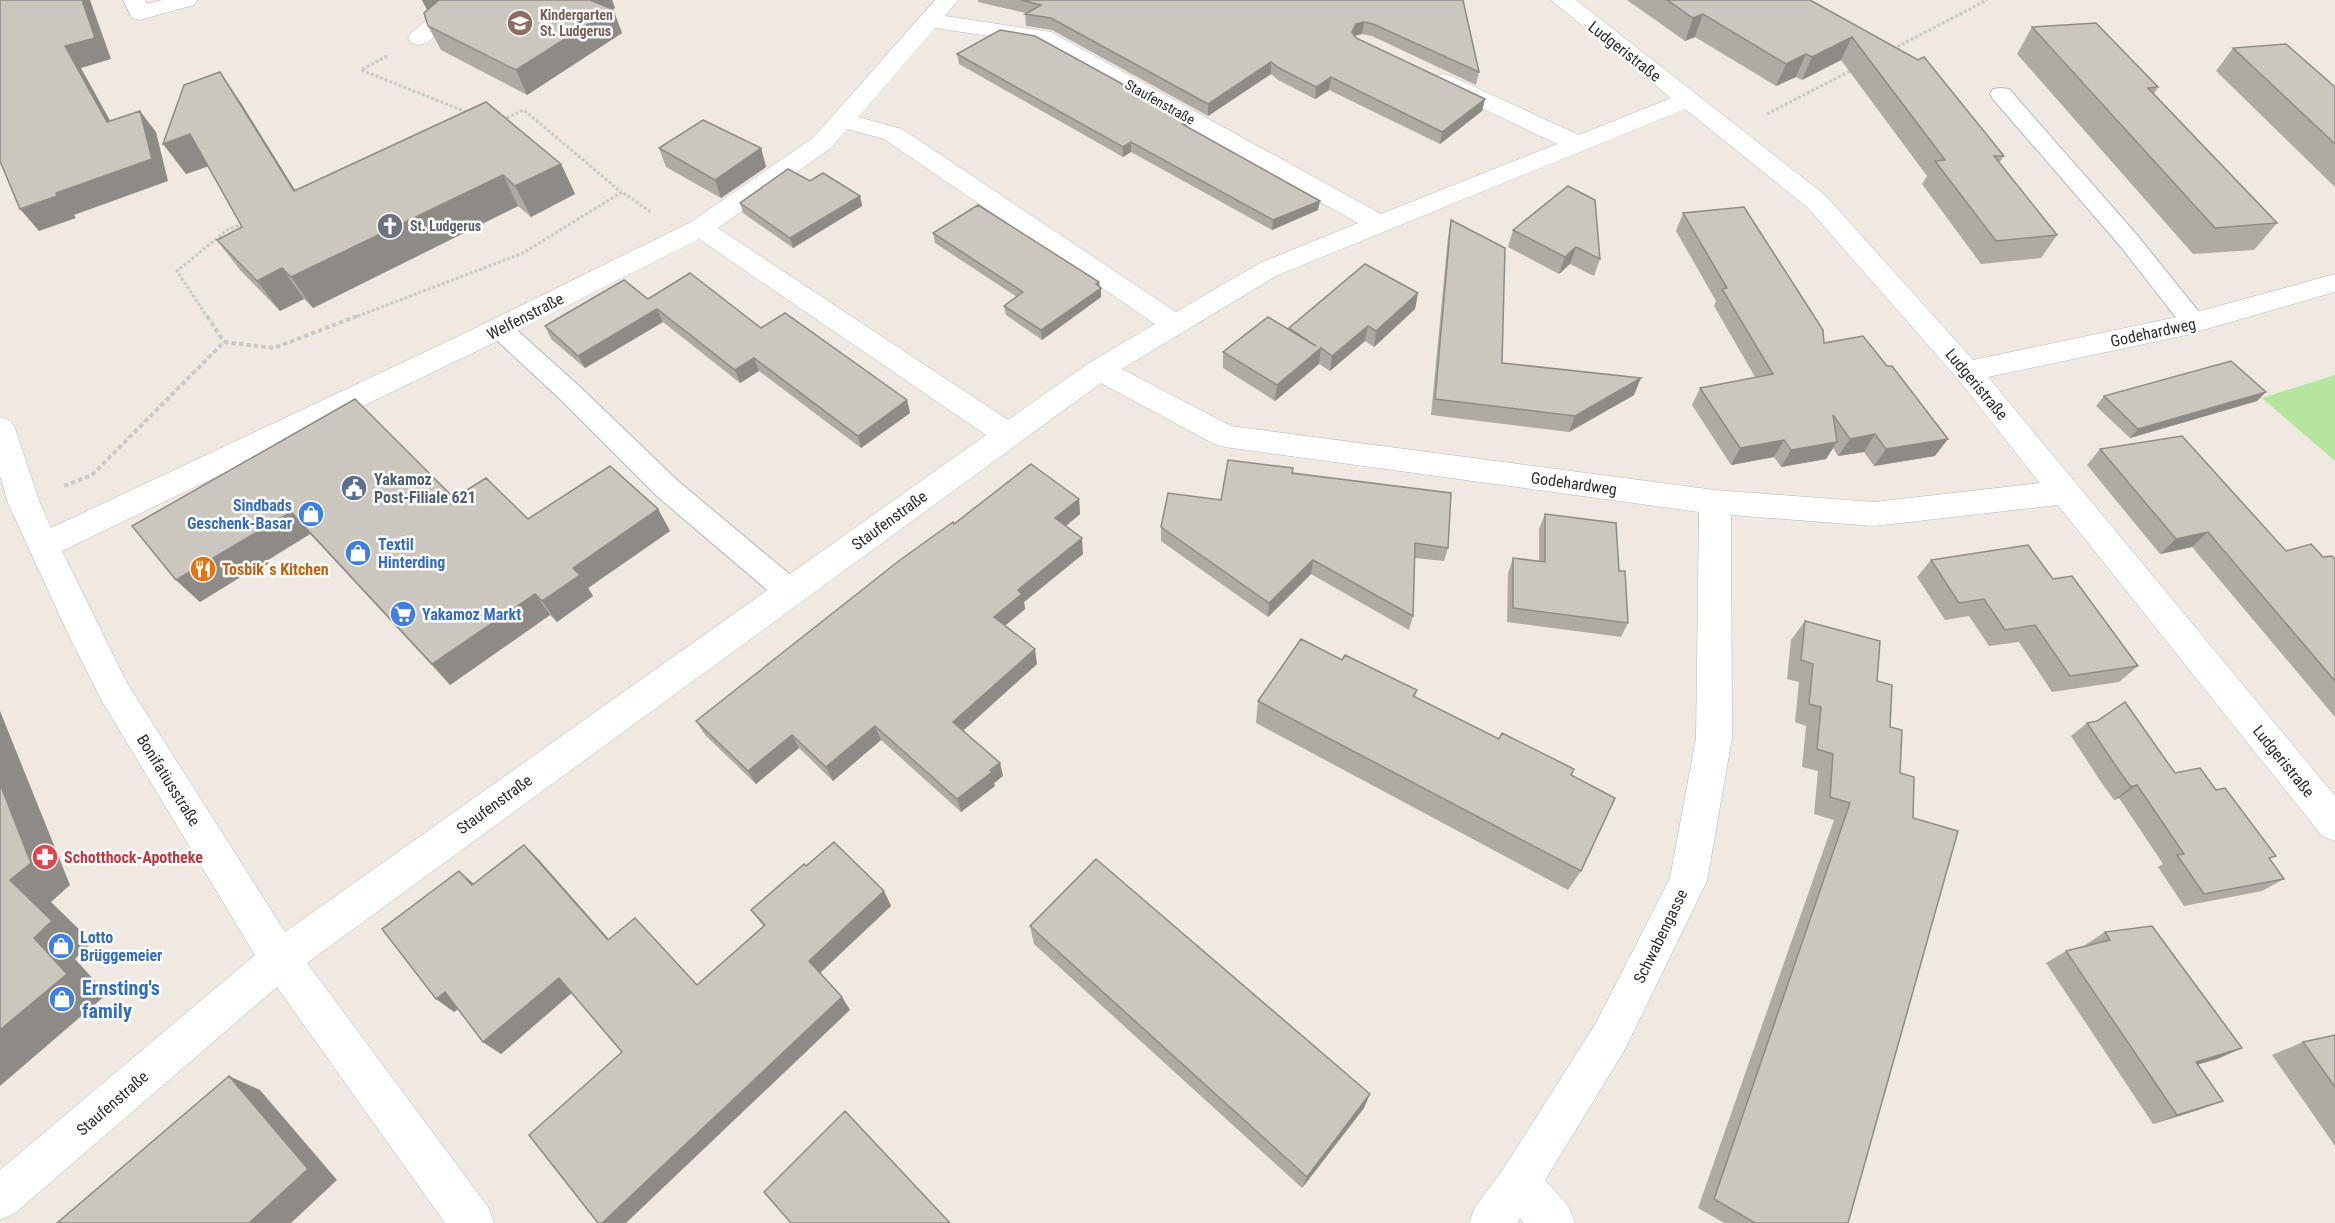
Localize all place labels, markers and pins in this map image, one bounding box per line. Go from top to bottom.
place label: Kindergarten St. Ludgerus [540,7,613,39]
school or university icon: Kindergarten St. Ludgerus [505,8,535,38]
church icon: St. Ludgerus [375,211,405,241]
place label: St. Ludgerus [410,218,481,234]
place label: Yakamoz Post-Filiale 621 [374,470,476,507]
public building icon: Yakamoz Post-Filiale 621 [339,473,369,503]
place label: Sindbads Geschenk-Basar [187,496,292,533]
shop icon: Sindbads Geschenk-Basar [296,499,326,529]
place label: Textil Hinterding [378,535,445,572]
shop icon: Textil Hinterding [343,538,373,568]
restaurant icon: Tosbik´s Kitchen [188,554,218,584]
place label: Tosbik´s Kitchen [222,560,329,579]
supermarket icon: Yakamoz Markt [388,599,418,629]
place label: Yakamoz Markt [422,605,521,624]
pharmacy icon: Schotthock-Apotheke [30,842,60,872]
place label: Schotthock-Apotheke [64,848,203,867]
place label: Lotto Brüggemeier [80,928,162,965]
shop icon: Lotto Brüggemeier [46,931,76,961]
place label: Ernsting's family [82,976,160,1023]
shop icon: Ernsting's family [47,984,77,1014]

